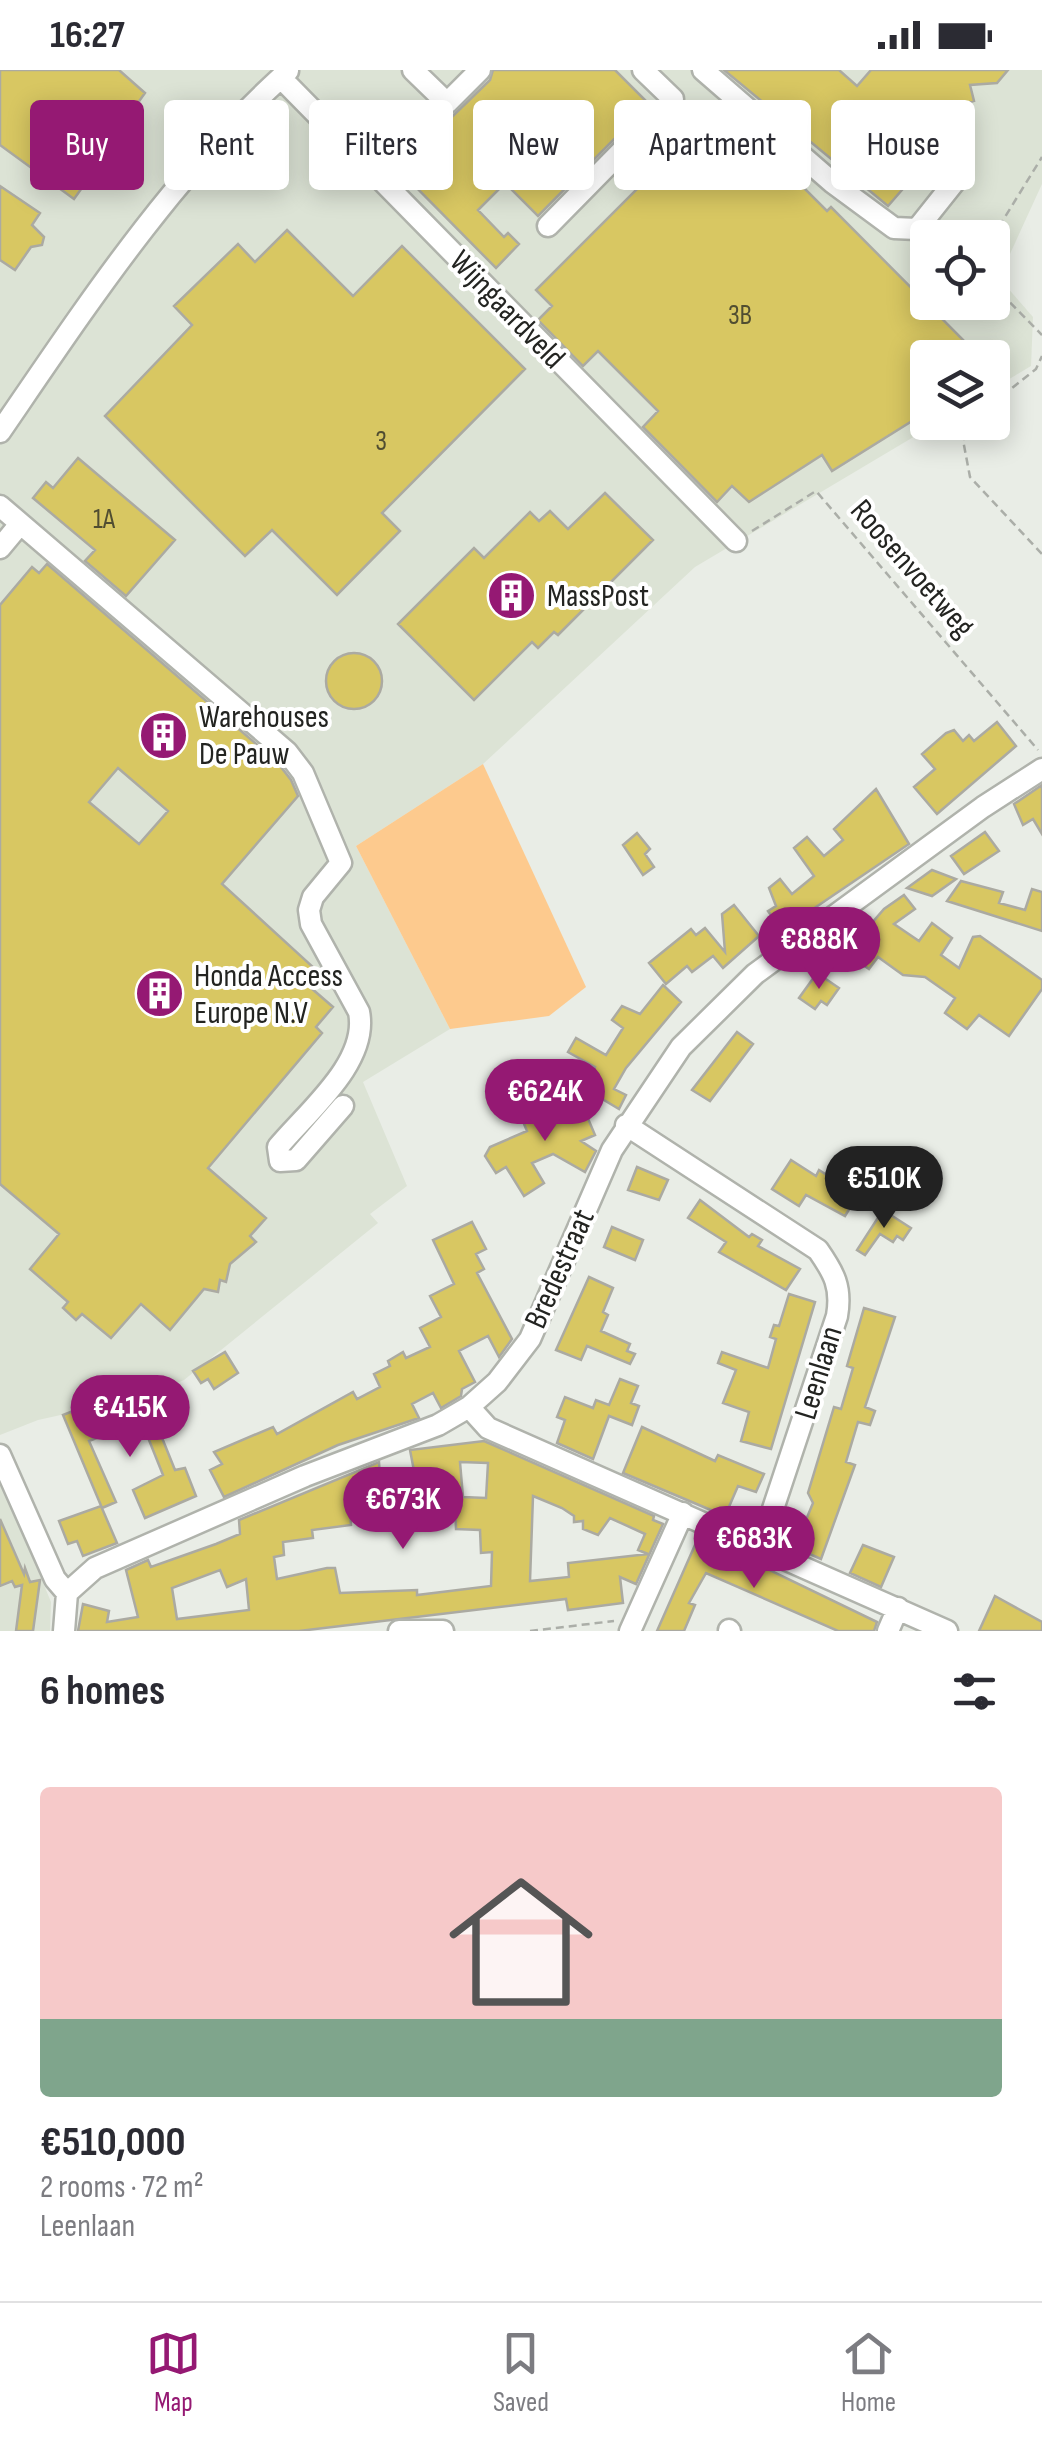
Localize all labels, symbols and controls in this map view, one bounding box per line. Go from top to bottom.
text: 16:27 [50,13,125,58]
chip: Buy [30,100,144,190]
chip: Rent [164,100,289,190]
chip: Filters [309,100,453,190]
chip: New [473,100,594,190]
chip: Apartment [614,100,811,190]
chip: House [831,100,975,190]
map controls [910,220,1010,440]
button: locate [910,220,1010,320]
street label: Wijngaardveld [441,243,573,377]
house number: 3B [728,299,752,332]
button: layers [910,340,1010,440]
house number: 3 [375,425,387,458]
street label: Roosenvoetweg [841,492,983,646]
house number: 1A [93,503,116,536]
building icon: MassPost [486,570,538,622]
place label: MassPost [547,577,649,616]
place label: Warehouses De Pauw [199,698,329,774]
building icon: Warehouses De Pauw [138,709,190,761]
pin: €888K [749,907,889,992]
text: €888K [780,920,858,959]
place label: Honda Access Europe N.V [194,957,343,1033]
building icon: Honda Access Europe N.V [133,968,185,1020]
pin: €624K [475,1059,615,1144]
text: €624K [507,1072,583,1111]
pin: €510K [814,1146,954,1231]
text: €510K [847,1159,921,1198]
street label: Bredestraat [516,1203,604,1335]
street label: Leenlaan [786,1322,852,1424]
pin: €415K [60,1375,200,1460]
text: €415K [93,1388,167,1427]
pin: €673K [333,1467,473,1552]
text: €673K [365,1480,441,1519]
pin: €683K [684,1506,824,1591]
text: €683K [716,1519,792,1558]
icon: filters [947,1664,1002,1719]
text: 6 homes [40,1666,165,1717]
icon: home [431,1852,611,2032]
text: €510,000 [40,2117,185,2168]
text: 2 rooms · 72 m² [40,2168,204,2207]
text: Leenlaan [40,2207,135,2246]
tab: Map [146,2326,201,2419]
tab: Saved [493,2326,549,2419]
tab: Home [841,2326,896,2419]

